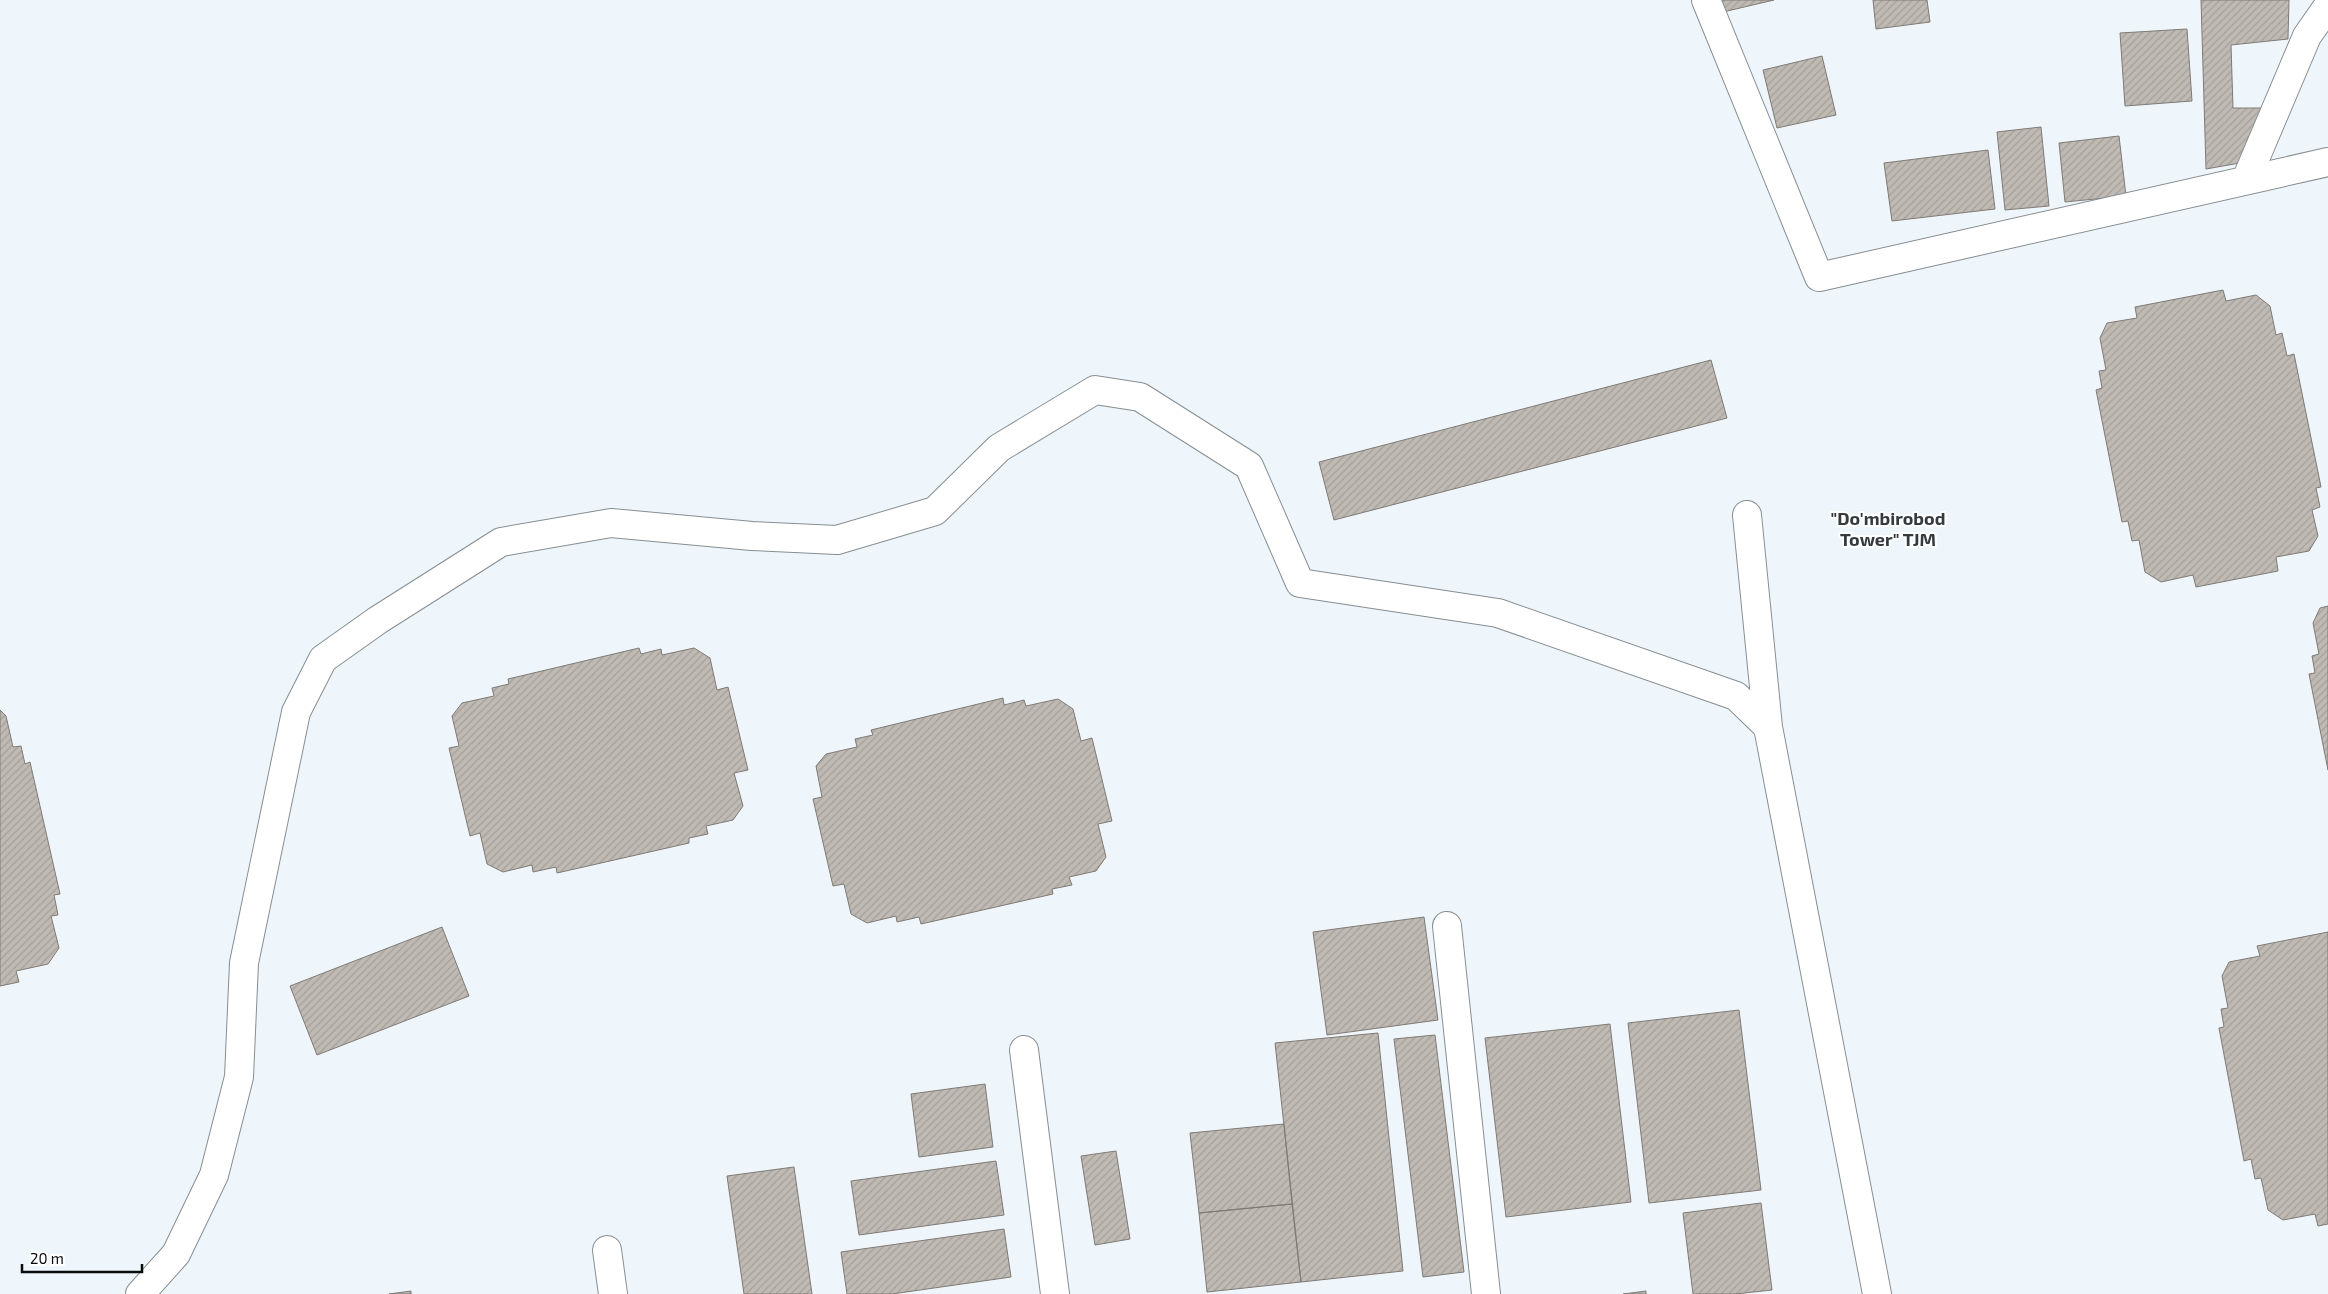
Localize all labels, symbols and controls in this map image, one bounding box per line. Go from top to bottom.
district label: "Do'mbirobod Tower" TJM [1831,507,1945,550]
scale bar [22,1242,142,1274]
text: 20 m [30,1249,64,1267]

